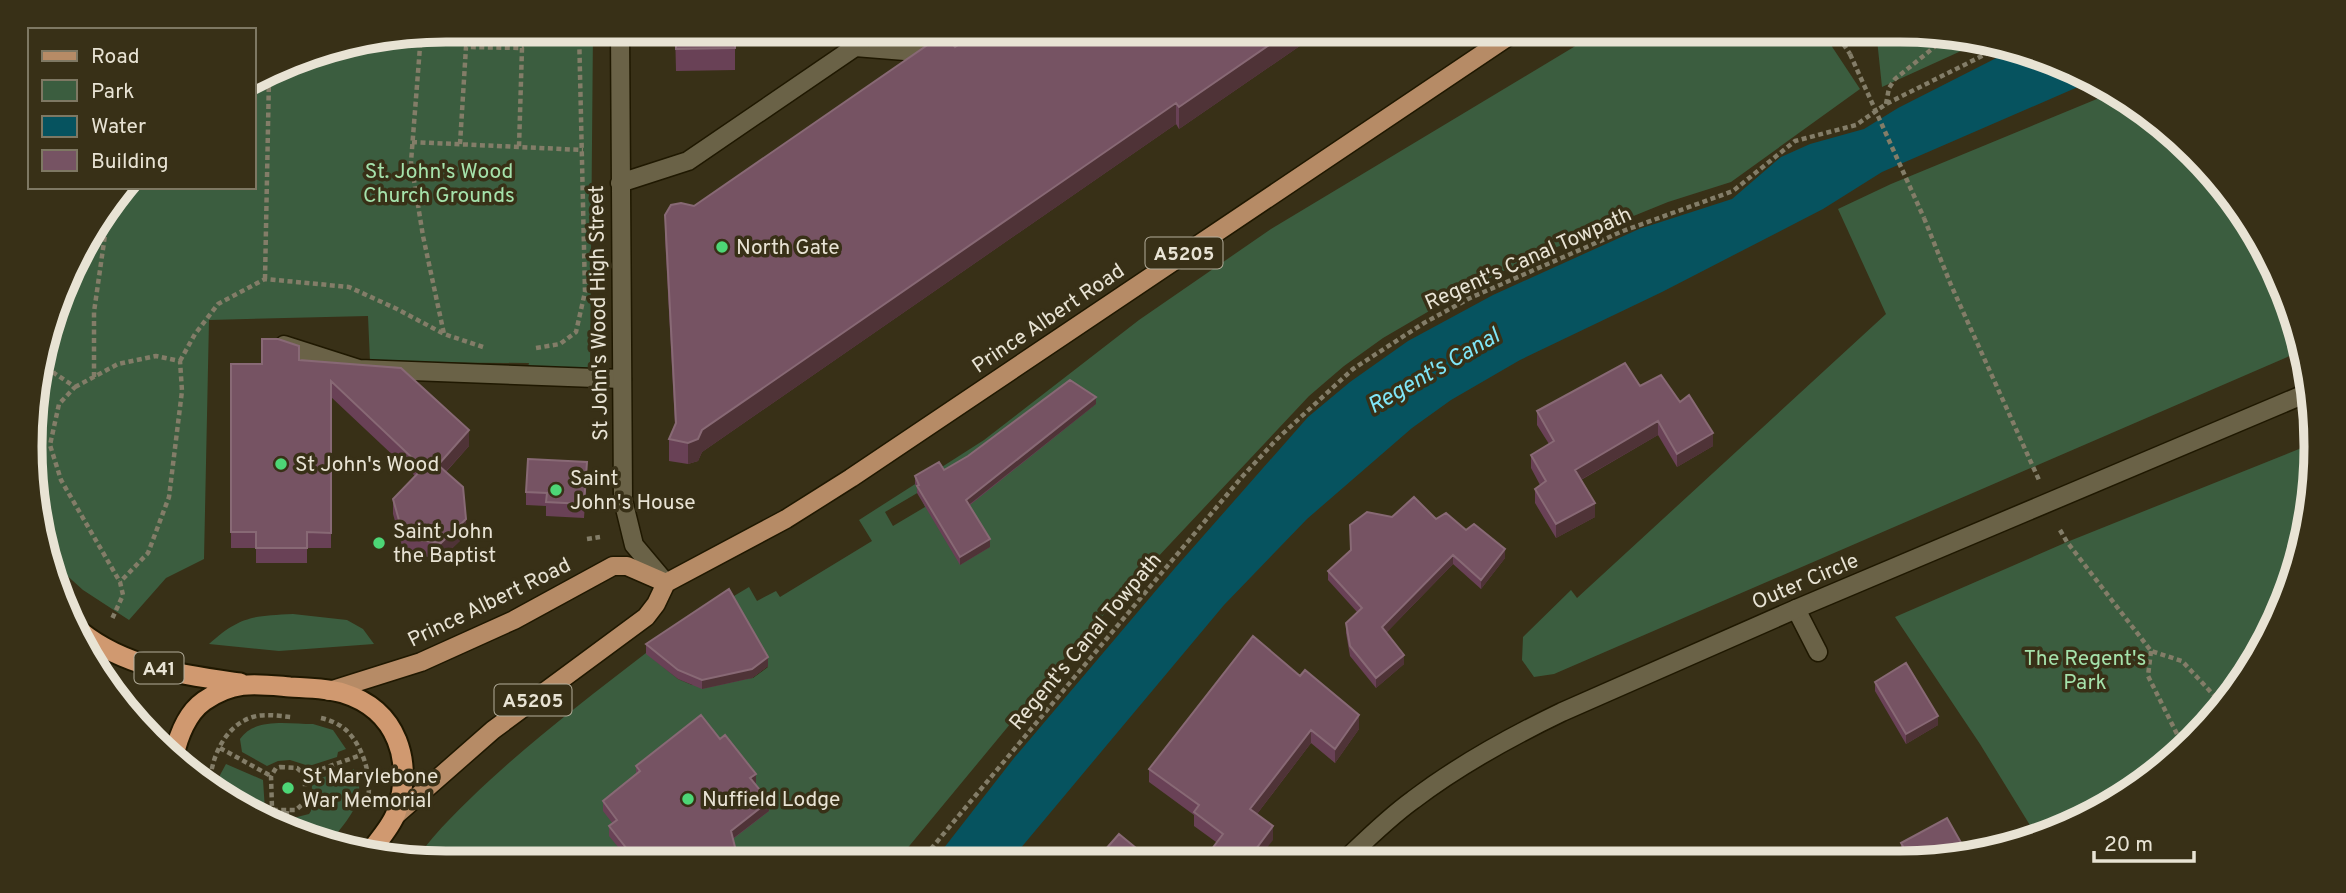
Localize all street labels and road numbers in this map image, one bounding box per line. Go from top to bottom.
street label: St John's Wood High Street [584,185,615,441]
street label: Regent's Canal Towpath [1421,202,1636,317]
road number: A5205 [1146,238,1222,268]
street label: Prince Albert Road [967,258,1130,380]
street label: Regent's Canal Towpath [1004,548,1168,736]
street label: Outer Circle [1748,548,1863,617]
street label: Prince Albert Road [404,552,576,655]
road number: A41 [134,652,184,684]
road number: A5205 [494,684,572,716]

